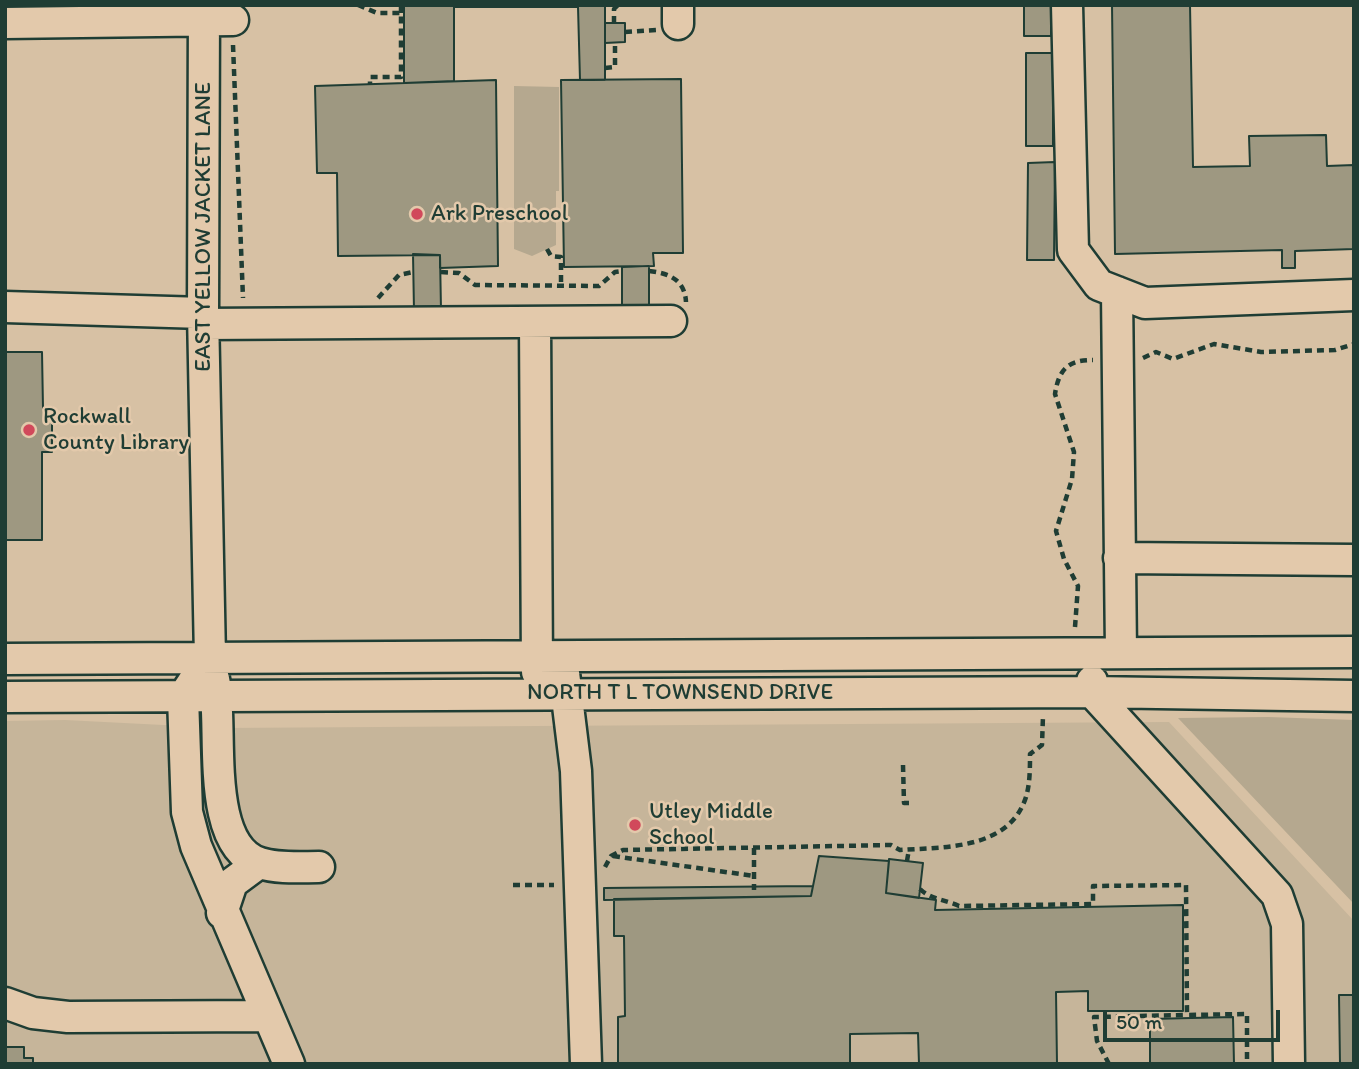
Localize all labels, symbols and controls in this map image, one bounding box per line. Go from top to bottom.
street label: EAST YELLOW JACKET LANE [190,82,218,372]
place label: Ark Preschool [431,200,568,228]
marker: Ark Preschool [409,206,425,222]
place label: Rockwall County Library [43,403,189,457]
marker: Rockwall County Library [21,422,37,438]
street label: NORTH T L TOWNSEND DRIVE [527,679,833,707]
place label: Utley Middle School [649,798,773,852]
marker: Utley Middle School [627,817,643,833]
scale bar [1107,996,1284,1040]
text: 50 m [1116,1009,1162,1034]

